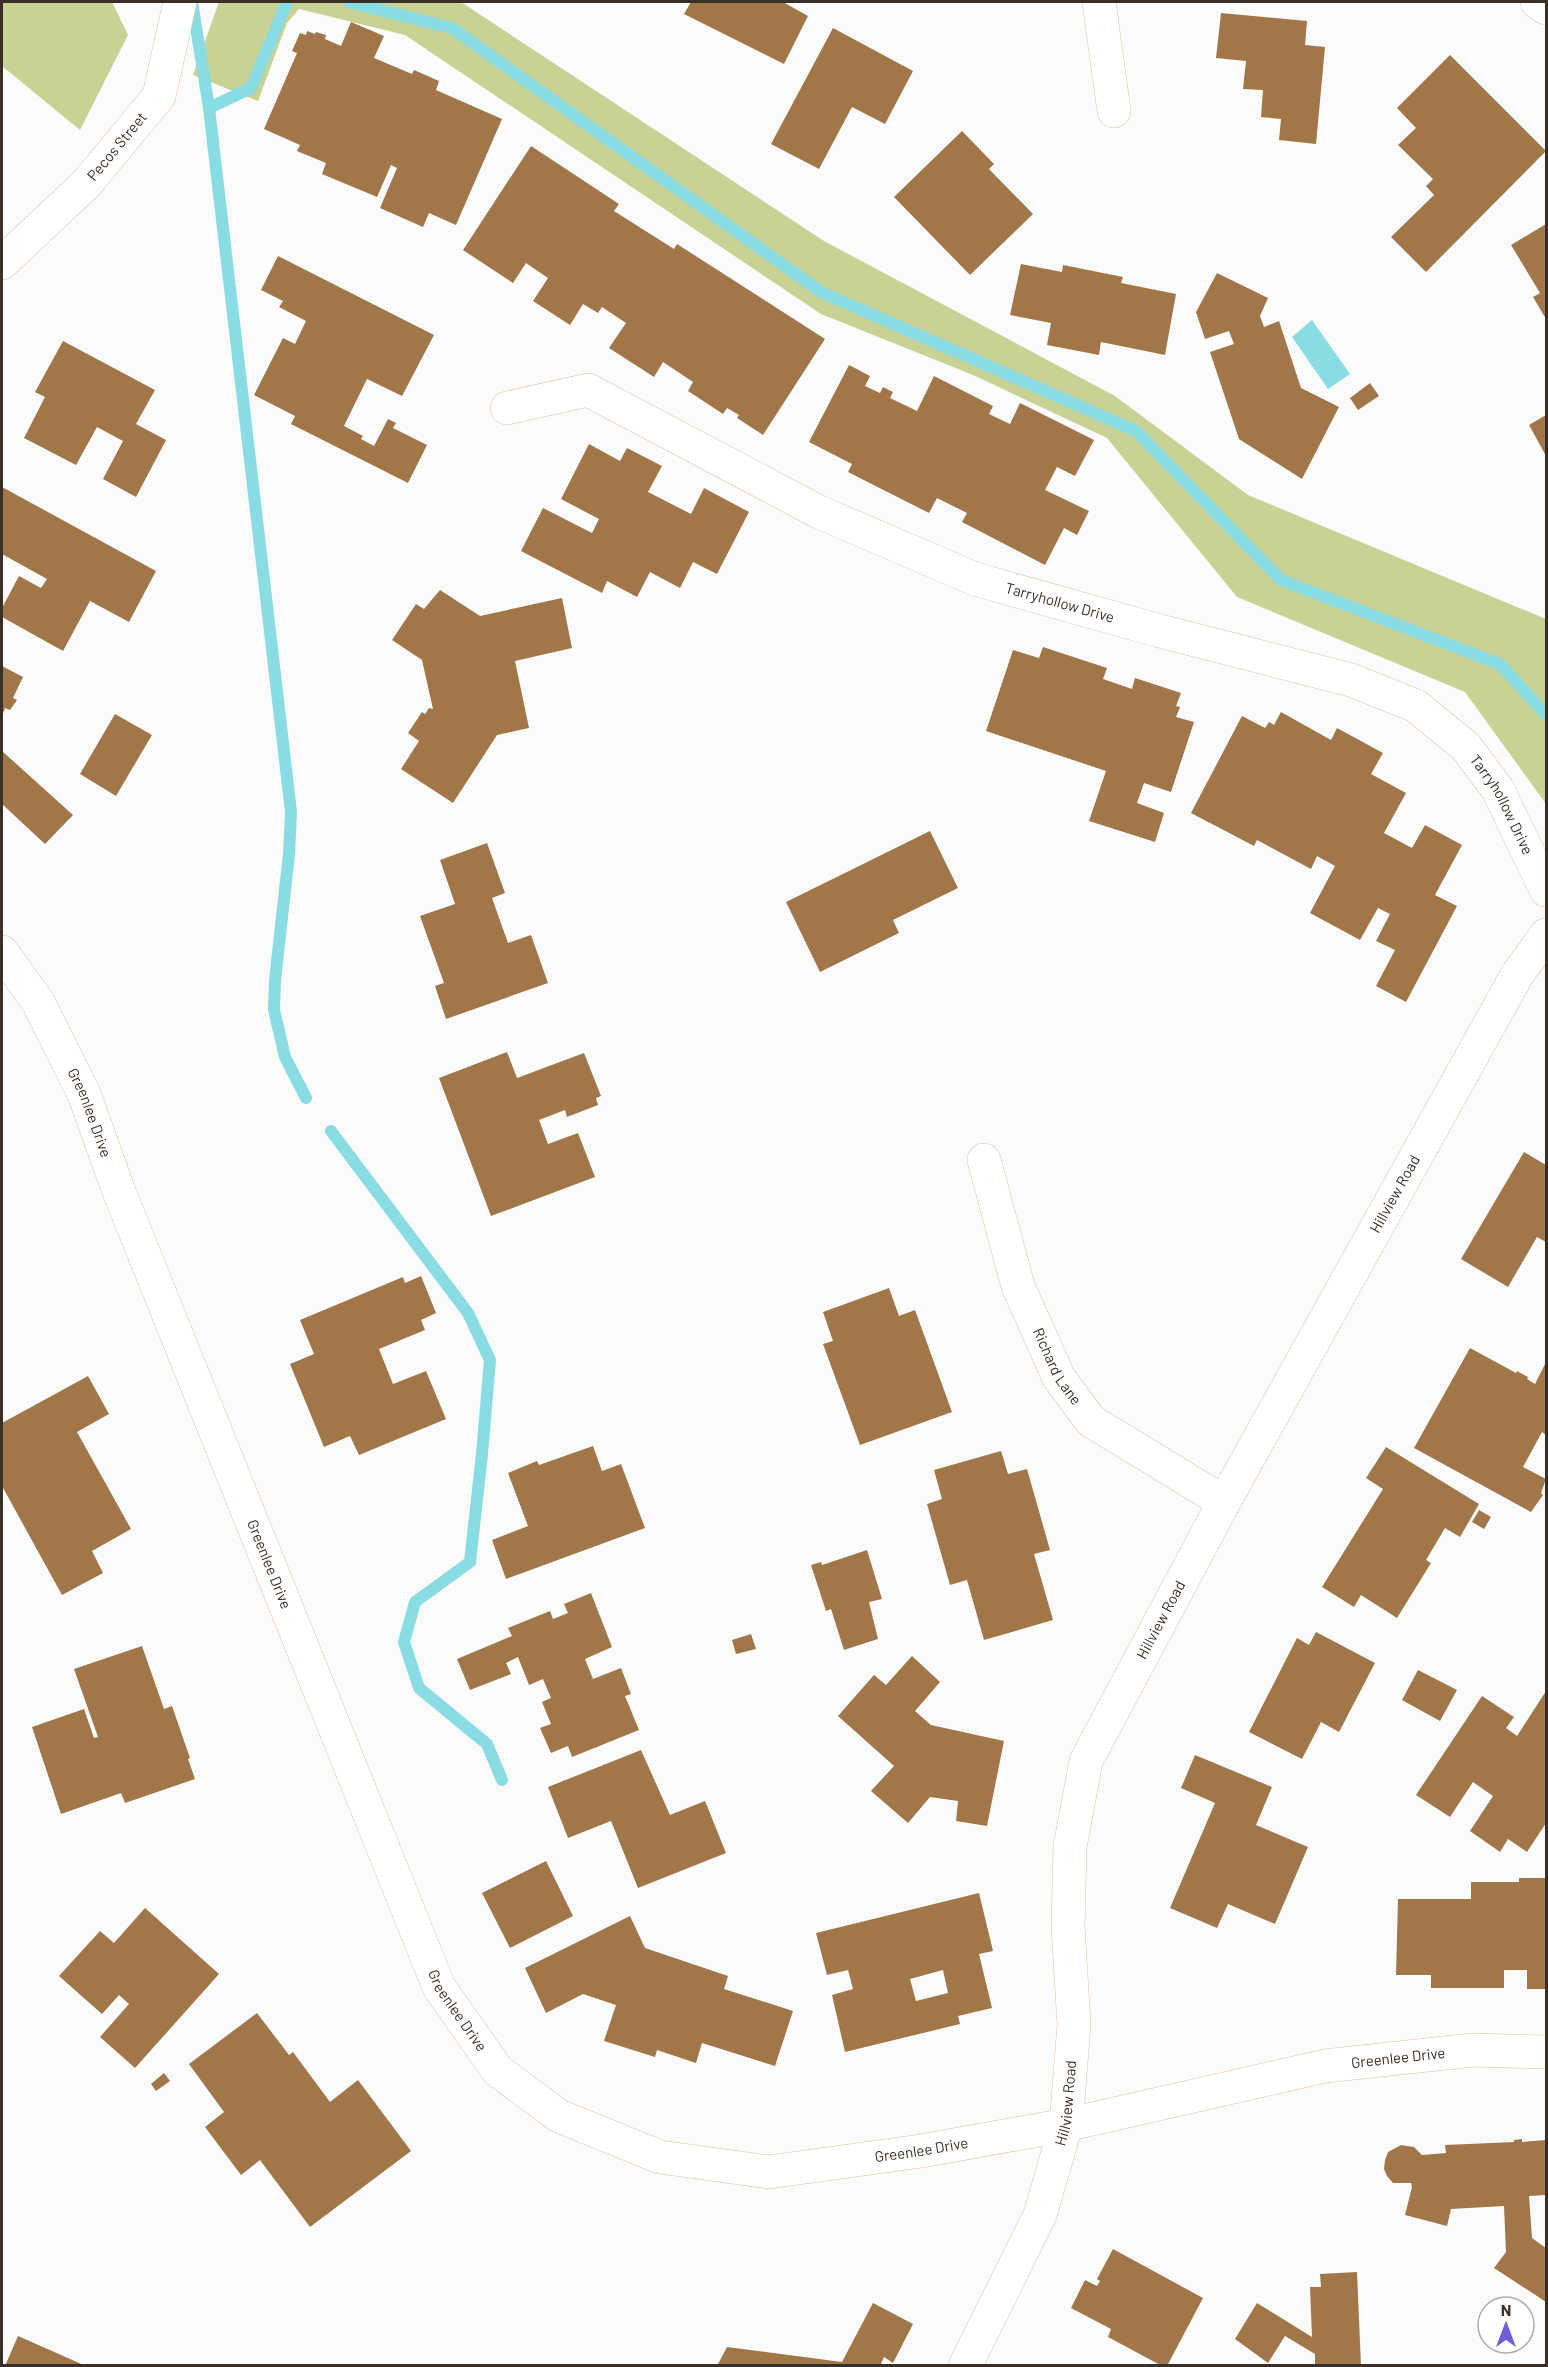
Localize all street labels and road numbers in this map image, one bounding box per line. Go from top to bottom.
street label: Pecos Street [83,108,150,184]
street label: Tarryhollow Drive [1003,578,1117,626]
street label: Tarryhollow Drive [1467,750,1538,857]
street label: Greenlee Drive [64,1065,116,1160]
street label: Hillview Road [1365,1152,1423,1236]
street label: Richard Lane [1030,1325,1086,1408]
street label: Greenlee Drive [244,1517,296,1611]
street label: Hillview Road [1132,1577,1188,1662]
street label: Greenlee Drive [425,1967,491,2054]
street label: Greenlee Drive [1350,2043,1446,2071]
street label: Hillview Road [1050,2060,1079,2148]
street label: Greenlee Drive [873,2133,970,2165]

